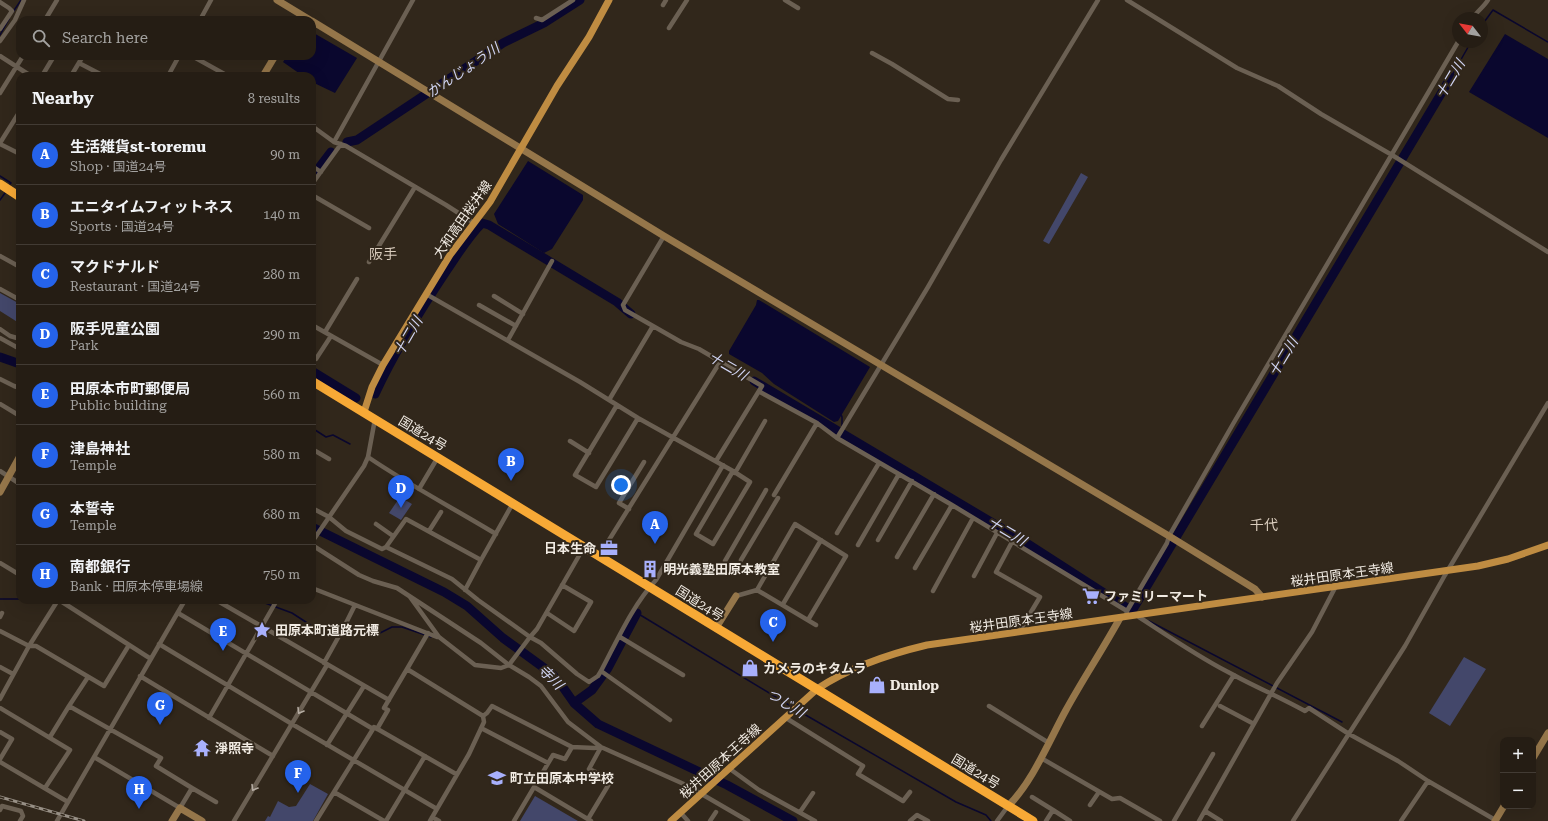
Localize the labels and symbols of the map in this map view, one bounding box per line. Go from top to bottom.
north arrow [1452,12,1488,48]
water label: かんじょう川 [424,39,504,100]
water label: 十二川 [1432,55,1469,101]
street label: 大和高田桜井線 [430,178,495,261]
district label: 阪手 [369,246,397,262]
water label: 十二川 [391,312,426,358]
water label: 十二川 [1265,333,1302,379]
water label: 十二川 [706,349,752,384]
street label: 国道24号 [396,413,450,454]
pin: B [498,448,524,481]
pin: D [388,475,414,508]
your location [611,475,631,495]
pin: A [642,511,668,544]
water label: 十二川 [985,513,1031,550]
district label: 千代 [1250,517,1278,533]
office icon: 日本生命 [599,538,619,558]
place label: 日本生命 [544,541,596,556]
building icon: 明光義塾田原本教室 [640,559,660,579]
street label: 桜井田原本王寺線 [1290,560,1395,589]
place label: 明光義塾田原本教室 [663,562,780,577]
street label: 国道24号 [673,583,726,624]
supermarket icon: ファミリーマート [1081,586,1101,606]
place label: ファミリーマート [1104,589,1208,604]
street label: 桜井田原本王寺線 [969,606,1074,635]
pin: C [760,609,786,642]
pin: E [210,618,236,651]
place icon: 田原本町道路元標 [252,620,272,640]
place label: 田原本町道路元標 [275,623,379,638]
shop icon: カメラのキタムラ [740,658,760,678]
water label: 寺川 [535,661,568,694]
place label: カメラのキタムラ [763,661,866,676]
shop icon: Dunlop [867,675,887,695]
place label: Dunlop [890,678,939,693]
water label: つじ川 [764,685,810,722]
pin: G [147,692,173,725]
one-way arrow [298,707,305,714]
street label: 桜井田原本王寺線 [677,721,764,802]
temple icon: 淨照寺 [192,738,212,758]
place label: 淨照寺 [215,741,254,756]
street label: 国道24号 [949,751,1003,792]
pin: F [285,760,311,793]
school or university icon: 町立田原本中学校 [487,768,507,788]
place label: 町立田原本中学校 [510,771,614,786]
pin: H [126,776,152,809]
one-way arrow [251,784,258,791]

